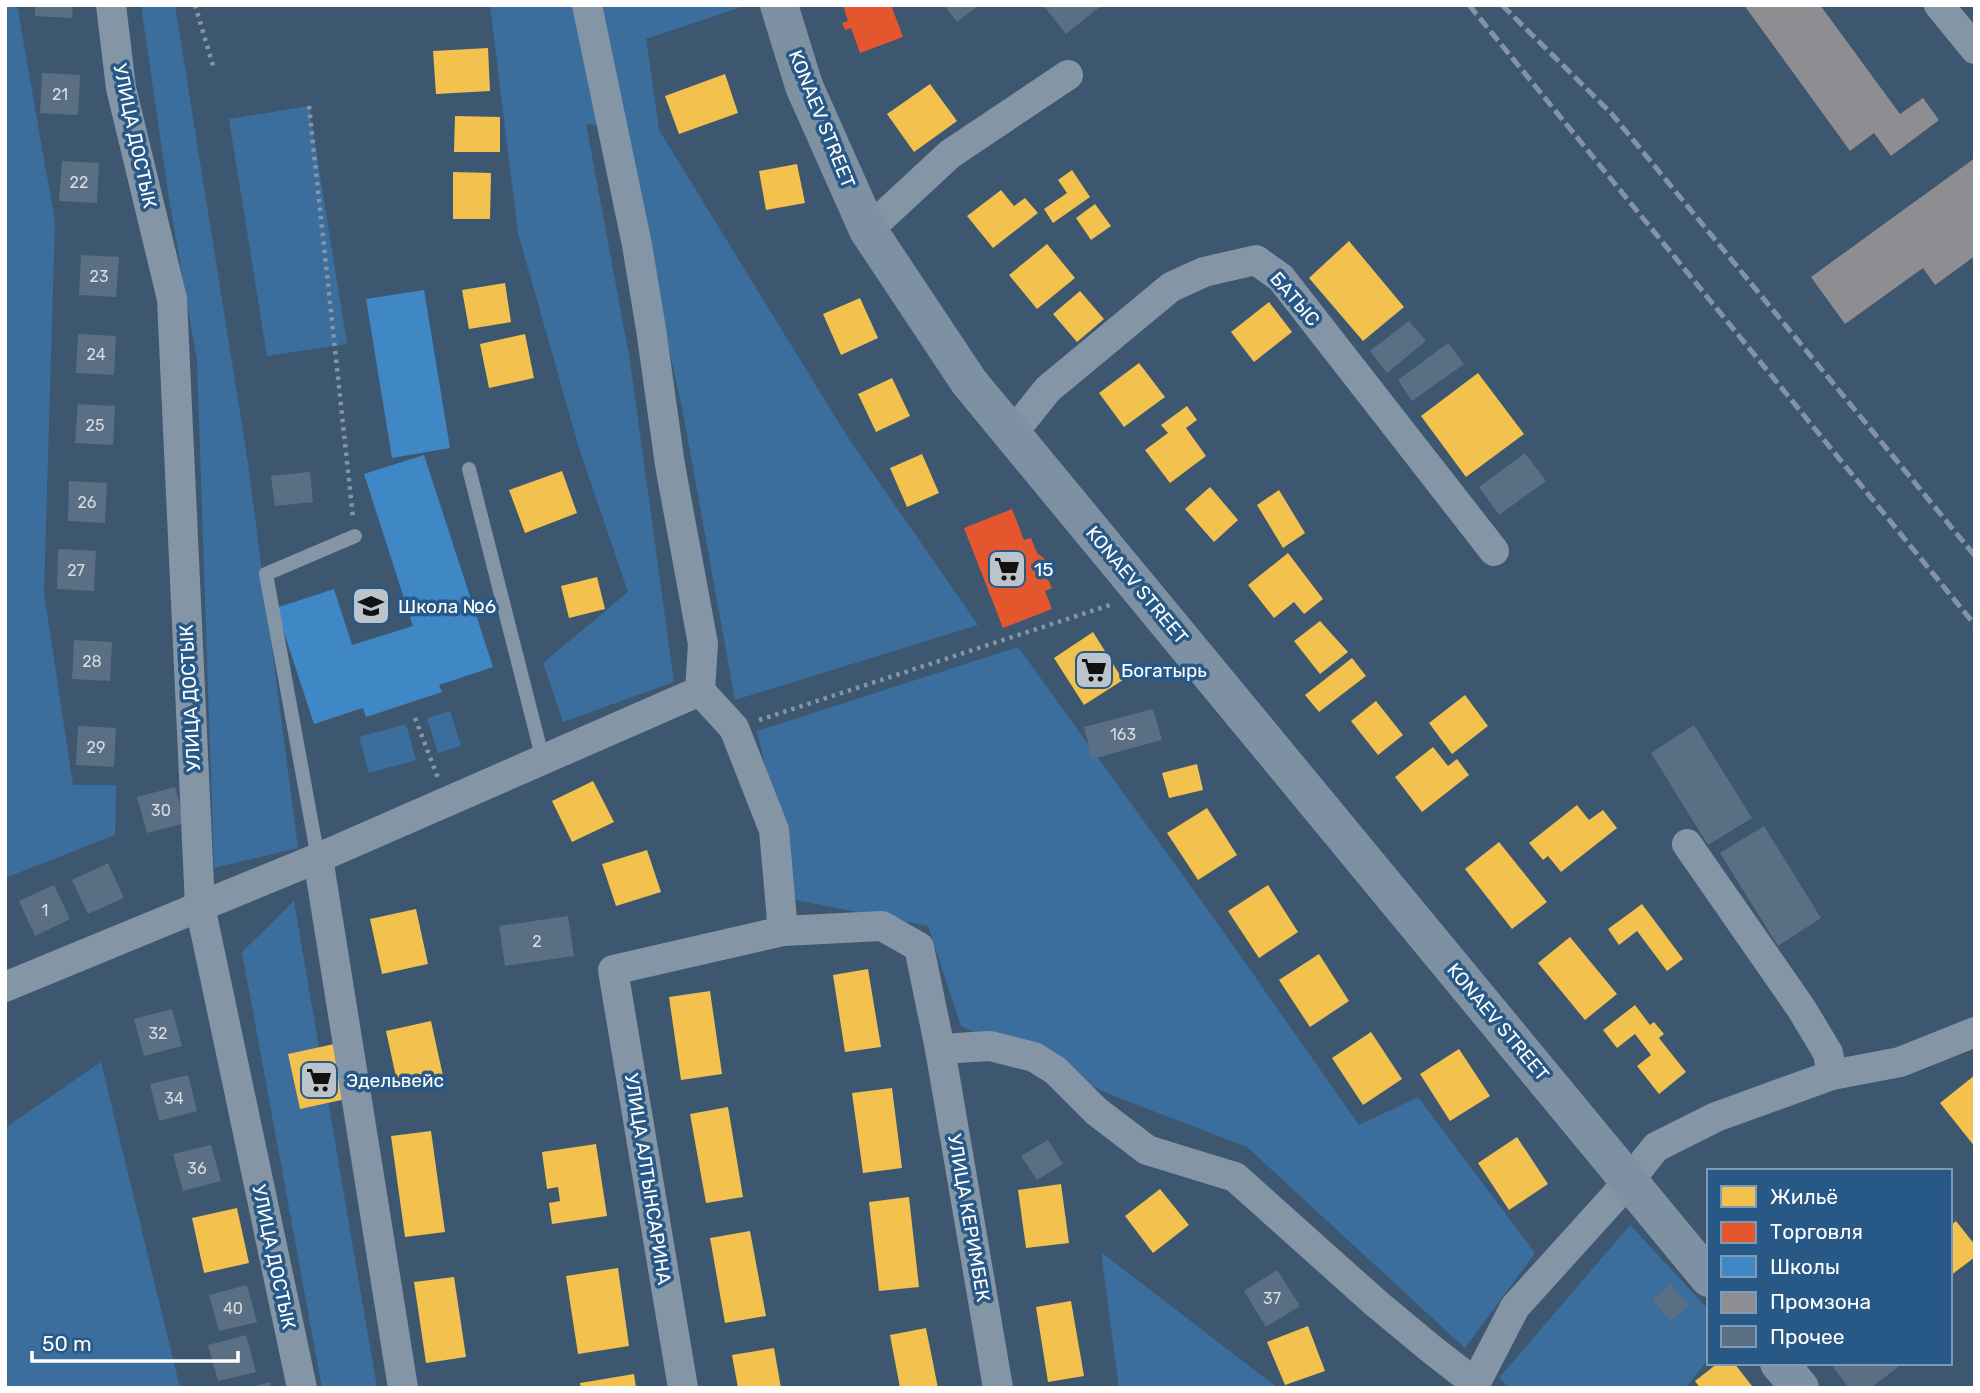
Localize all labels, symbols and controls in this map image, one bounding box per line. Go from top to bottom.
street label: KONAEV STREET [784,47,860,191]
street label: УЛИЦА ДОСТЫК [108,62,162,210]
house number: 21 [52,85,68,104]
house number: 22 [70,173,88,192]
house number: 23 [89,267,109,286]
street label: БАТЫС [1265,267,1325,331]
house number: 24 [86,345,106,364]
house number: 25 [86,416,104,435]
house number: 26 [77,493,97,512]
street label: KONAEV STREET [1081,521,1193,649]
supermarket icon: 15 [986,548,1028,590]
place label: 15 [1034,558,1053,581]
house number: 27 [67,561,85,580]
school or university icon: Школа №6 [350,585,392,627]
place label: Школа №6 [398,595,496,618]
street label: УЛИЦА ДОСТЫК [175,624,205,772]
supermarket icon: Богатырь [1073,649,1115,691]
house number: 28 [82,652,102,671]
place label: Богатырь [1121,659,1207,682]
house number: 163 [1110,725,1136,744]
house number: 29 [87,738,105,757]
house number: 30 [151,801,171,820]
house number: 1 [42,901,48,920]
house number: 2 [532,932,542,951]
street label: KONAEV STREET [1442,958,1554,1086]
house number: 32 [148,1024,168,1043]
supermarket icon: Эдельвейс [298,1059,340,1101]
place label: Эдельвейс [346,1069,444,1092]
street label: УЛИЦА АЛТЫНСАРИНА [620,1072,676,1287]
house number: 34 [164,1089,184,1108]
street label: УЛИЦА КЕРИМБЕК [943,1132,995,1304]
house number: 36 [187,1159,207,1178]
legend [1707,1169,1952,1365]
street label: УЛИЦА ДОСТЫК [247,1183,301,1331]
text: Жильё [1770,1184,1838,1209]
text: Торговля [1770,1219,1863,1244]
text: Школы [1770,1254,1840,1279]
house number: 37 [1263,1289,1281,1308]
text: Промзона [1770,1289,1871,1314]
house number: 40 [223,1299,243,1318]
scale bar [32,1320,238,1364]
text: Прочее [1770,1324,1845,1349]
text: 50 m [42,1331,92,1356]

